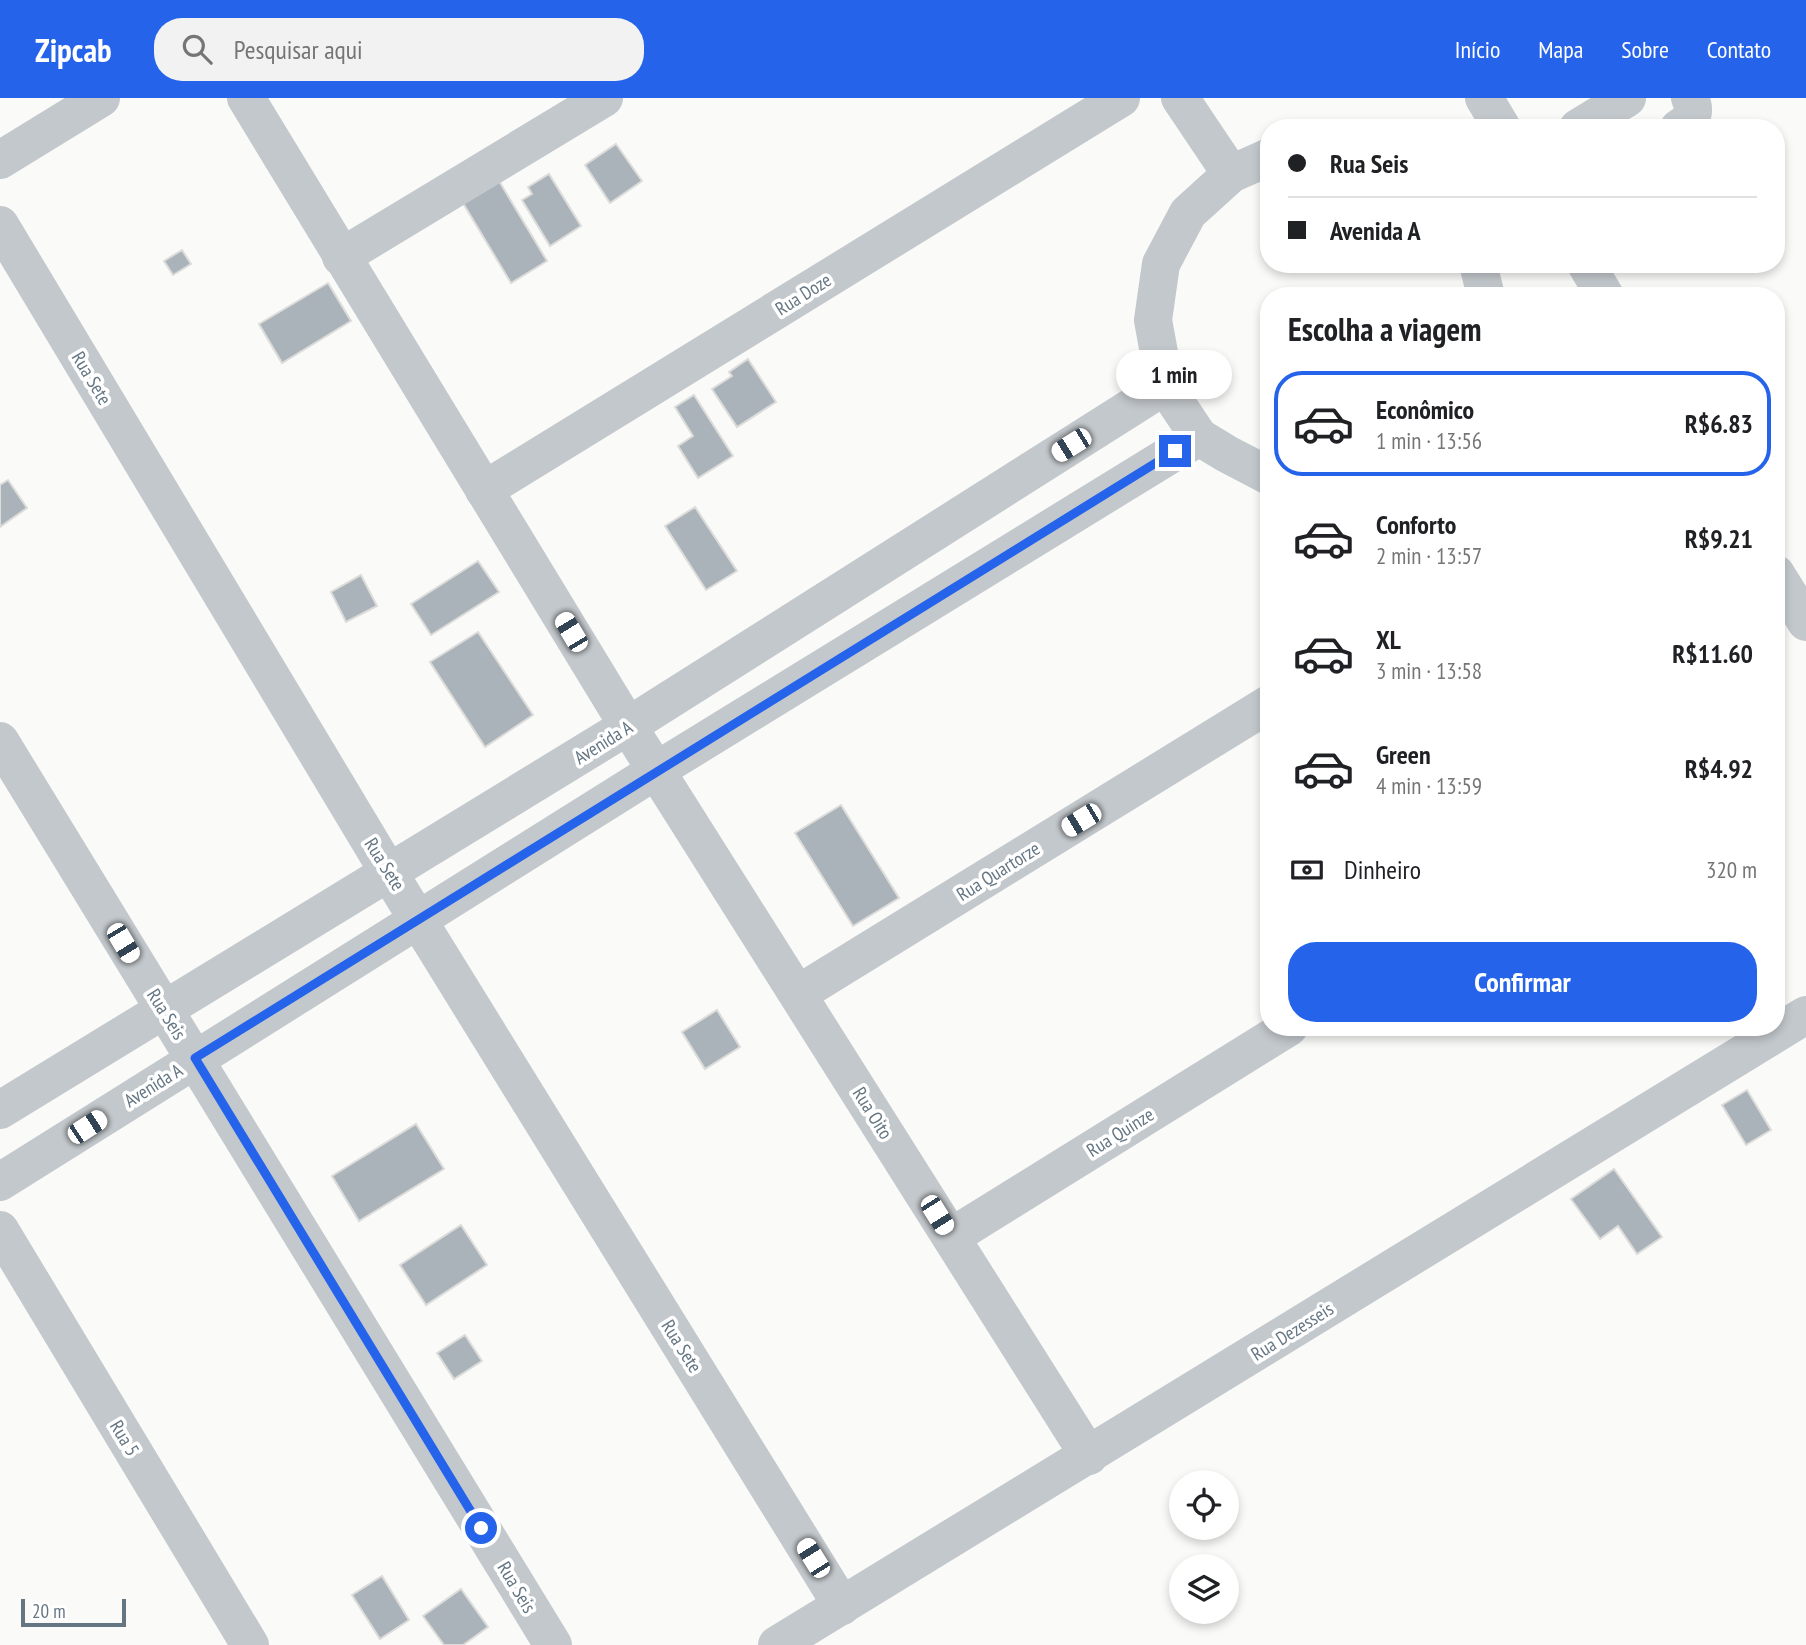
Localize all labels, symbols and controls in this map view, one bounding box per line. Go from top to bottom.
search box [154,18,644,81]
text: Zipcab [35,28,112,71]
icon: search [178,30,216,68]
text: Pesquisar aqui [234,33,363,66]
text: Início [1455,34,1500,65]
text: Mapa [1538,34,1583,65]
text: Sobre [1621,34,1669,65]
text: Contato [1707,34,1771,65]
text: Rua Seis [1330,147,1408,180]
text: Avenida A [1330,214,1420,247]
street label: Rua Doze [771,267,836,320]
text: Escolha a viagem [1288,308,1481,350]
street label: Rua Sete [67,347,117,409]
callout: 1 min [1117,350,1233,398]
text: 1 min [1151,360,1197,389]
icon: car [1292,392,1355,455]
text: Econômico [1376,393,1474,426]
text: R$6.83 [1685,407,1753,440]
car [1048,425,1095,465]
text: 1 min · 13:56 [1376,426,1482,455]
route end [1159,435,1191,467]
icon: car [1292,507,1355,570]
text: Conforto [1376,508,1456,541]
text: R$9.21 [1685,522,1753,555]
text: 2 min · 13:57 [1376,541,1482,570]
car [552,609,591,655]
icon: car [1292,622,1355,685]
text: XL [1376,623,1401,656]
text: R$11.60 [1672,637,1753,670]
text: 3 min · 13:58 [1376,656,1482,685]
street label: Avenida A [569,715,637,769]
icon: car [1292,737,1355,800]
text: Green [1376,738,1431,771]
text: R$4.92 [1685,752,1753,785]
text: 4 min · 13:59 [1376,771,1482,800]
car [1058,800,1105,840]
street label: Rua Sete [359,833,411,895]
street label: Rua Quartorze [952,836,1044,906]
icon: cash [1288,851,1326,889]
text: Dinheiro [1344,853,1421,886]
text: 320 m [1706,855,1757,884]
car [104,920,143,966]
button: Confirmar [1288,942,1757,1022]
street label: Rua Seis [142,984,192,1044]
street label: Avenida A [119,1058,187,1112]
street label: Rua Oito [848,1083,898,1143]
street label: Rua Quinze [1082,1102,1158,1162]
car [64,1107,111,1147]
car [917,1192,958,1238]
street label: Rua Dezesseis [1246,1296,1338,1366]
street label: Rua Sete [656,1315,708,1377]
street label: Rua 5 [105,1416,145,1460]
map controls [1169,1470,1239,1624]
button: locate [1169,1470,1239,1540]
route start [465,1512,497,1544]
car [793,1535,834,1581]
button: layers [1169,1554,1239,1624]
street label: Rua Seis [492,1557,542,1617]
scale bar [21,1596,126,1628]
text: 20 m [32,1599,66,1623]

